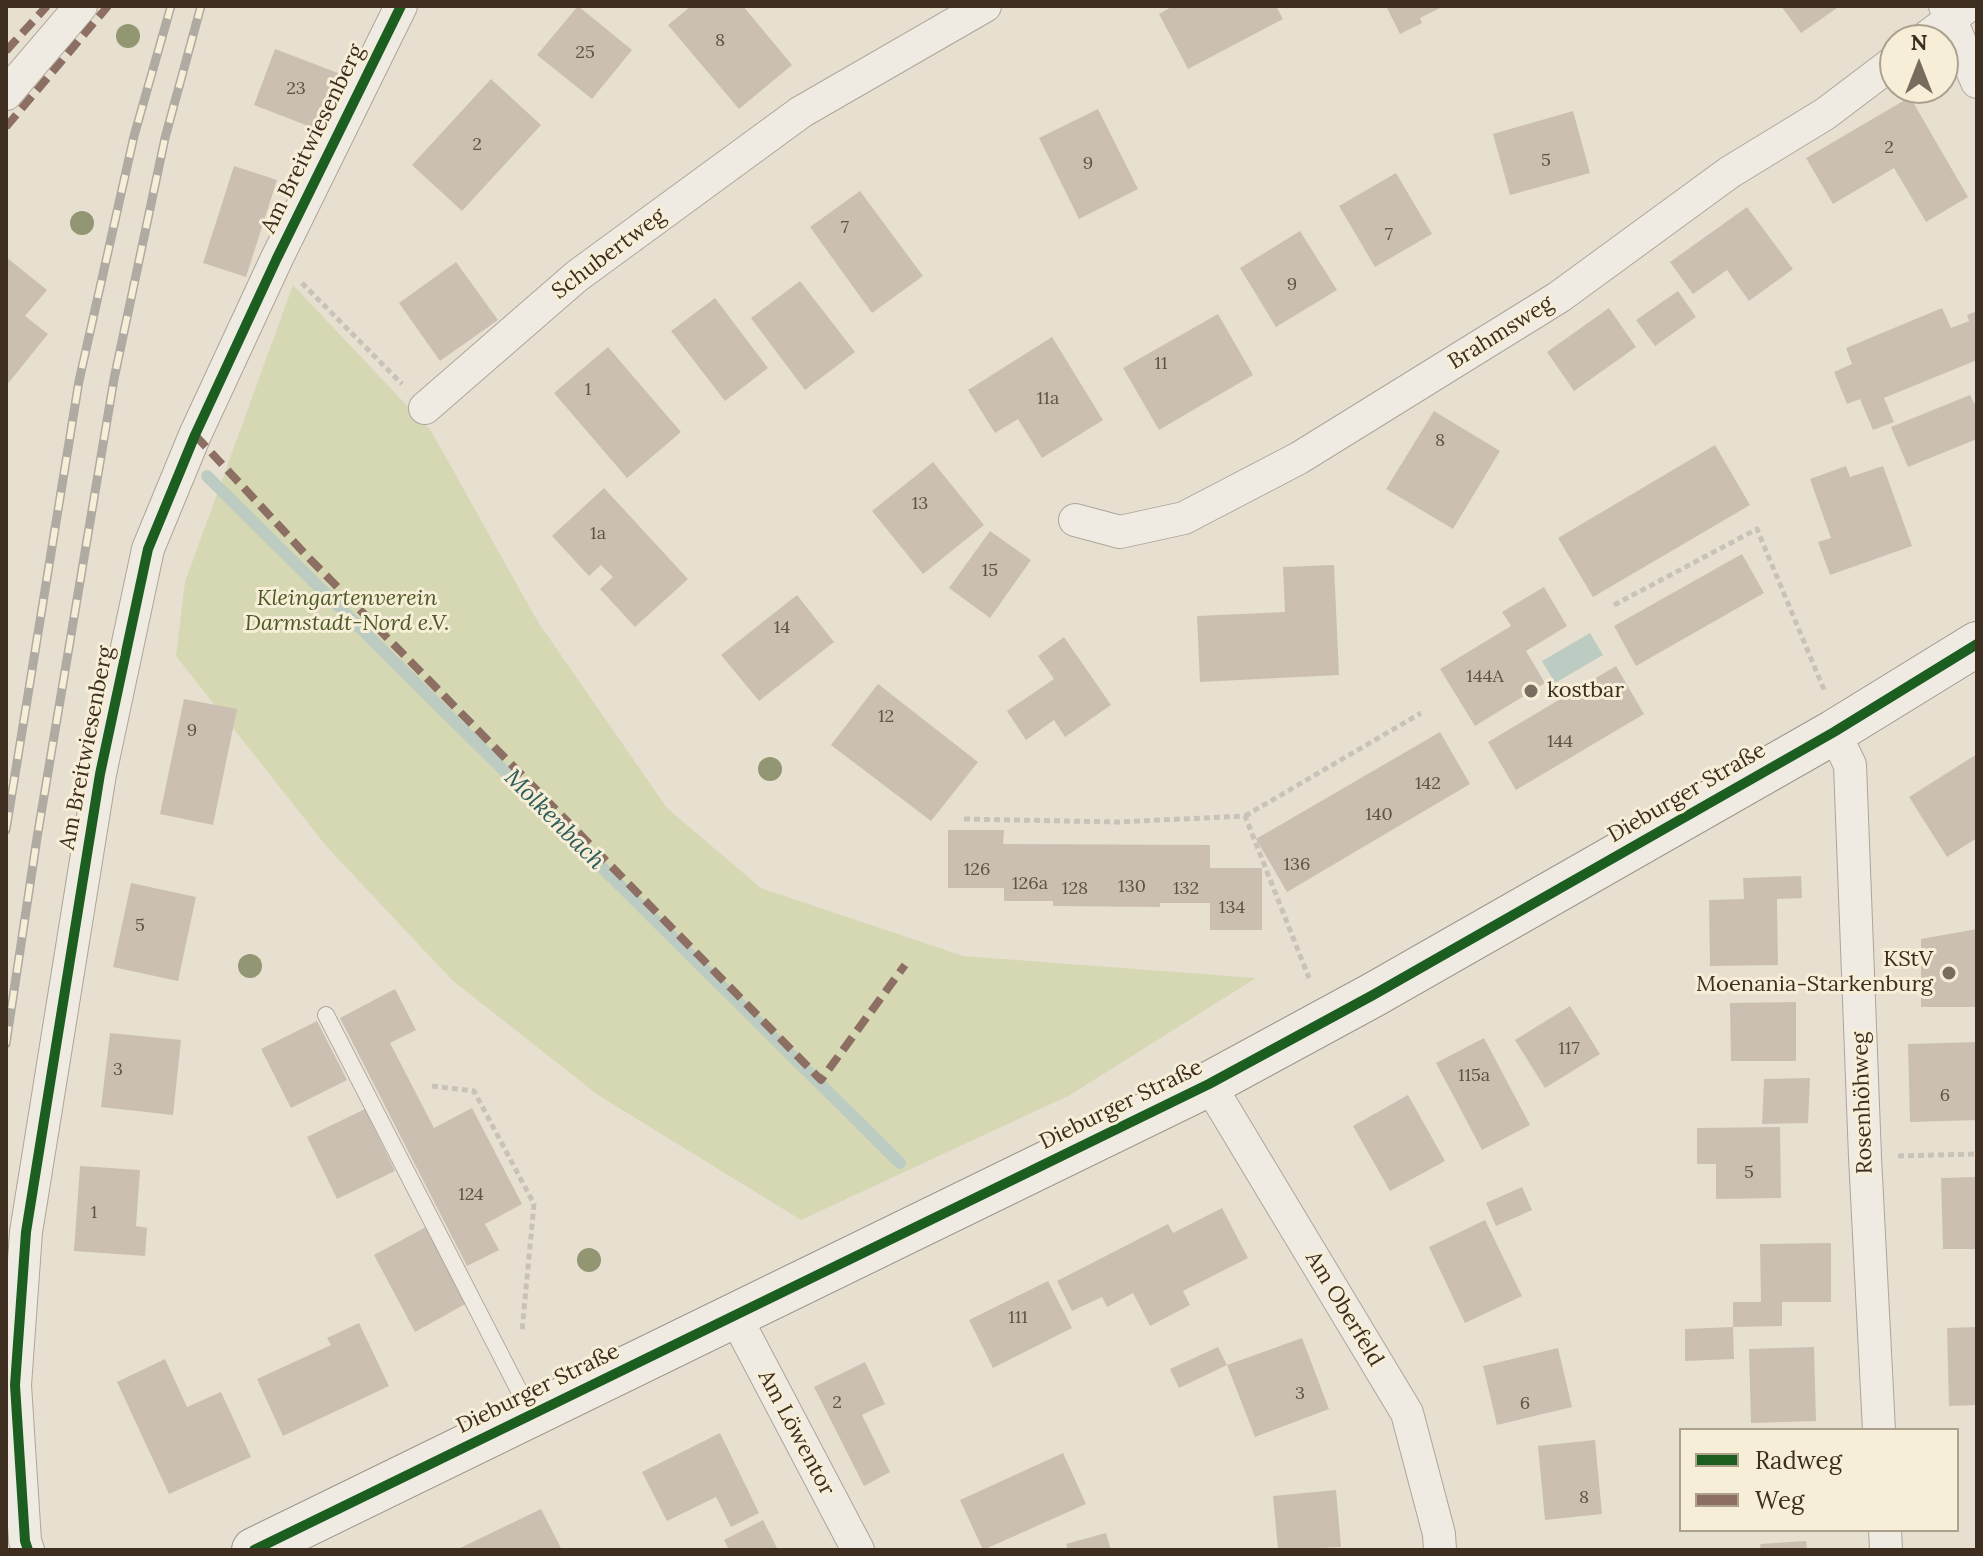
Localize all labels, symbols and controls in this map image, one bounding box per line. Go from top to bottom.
north arrow [1879,24,1959,104]
text: N [1910,28,1928,56]
house number: 8 [715,30,725,52]
street label: Am Breitwiesenberg [256,40,370,238]
house number: 25 [575,42,595,64]
house number: 23 [286,78,306,100]
house number: 2 [472,134,482,156]
house number: 2 [1884,137,1894,159]
house number: 5 [1541,150,1551,172]
house number: 9 [1083,153,1093,175]
street label: Schubertweg [547,203,671,305]
house number: 7 [841,217,849,239]
house number: 7 [1385,224,1393,246]
house number: 9 [1287,274,1297,296]
street label: Brahmsweg [1444,290,1558,376]
house number: 11 [1154,353,1168,375]
house number: 1 [585,379,591,401]
house number: 11a [1037,388,1059,410]
house number: 8 [1435,430,1445,452]
house number: 13 [912,493,928,515]
house number: 1a [590,523,606,545]
house number: 15 [982,560,998,582]
park label: Kleingartenverein Darmstadt-Nord e.V. [245,586,449,638]
house number: 14 [774,617,790,639]
street label: Am Breitwiesenberg [54,644,120,852]
house number: 144A [1466,666,1504,688]
place label: kostbar [1547,678,1624,704]
marker: kostbar [1522,682,1540,700]
house number: 12 [878,706,894,728]
house number: 9 [187,720,197,742]
house number: 144 [1547,731,1573,753]
street label: Dieburger Straße [1603,737,1771,849]
water label: Molkenbach [498,764,610,876]
house number: 142 [1415,773,1441,795]
house number: 140 [1365,804,1393,826]
house number: 136 [1284,854,1310,876]
house number: 126 [964,859,990,881]
house number: 126a [1012,873,1048,895]
house number: 130 [1118,876,1146,898]
house number: 128 [1062,878,1088,900]
house number: 132 [1173,878,1199,900]
house number: 134 [1219,897,1245,919]
house number: 5 [135,915,145,937]
place label: KStV Moenania-Starkenburg [1696,947,1933,998]
marker: KStV Moenania-Starkenburg [1940,964,1958,982]
street label: Rosenhöhweg [1847,1031,1879,1175]
house number: 117 [1558,1038,1580,1060]
street label: Dieburger Straße [1035,1054,1207,1156]
house number: 3 [113,1059,123,1081]
house number: 115a [1458,1065,1490,1087]
house number: 6 [1940,1085,1950,1107]
house number: 5 [1744,1162,1754,1184]
house number: 124 [458,1184,484,1206]
house number: 1 [91,1202,97,1224]
street label: Am Oberfeld [1299,1247,1389,1371]
house number: 111 [1008,1307,1028,1329]
street label: Dieburger Straße [452,1338,624,1440]
street label: Am Löwentor [752,1366,840,1500]
house number: 3 [1295,1383,1305,1405]
house number: 2 [832,1392,842,1414]
house number: 6 [1520,1393,1530,1415]
legend [1679,1428,1959,1532]
text: Radweg [1755,1445,1842,1476]
text: Weg [1755,1485,1804,1516]
house number: 8 [1579,1487,1589,1509]

